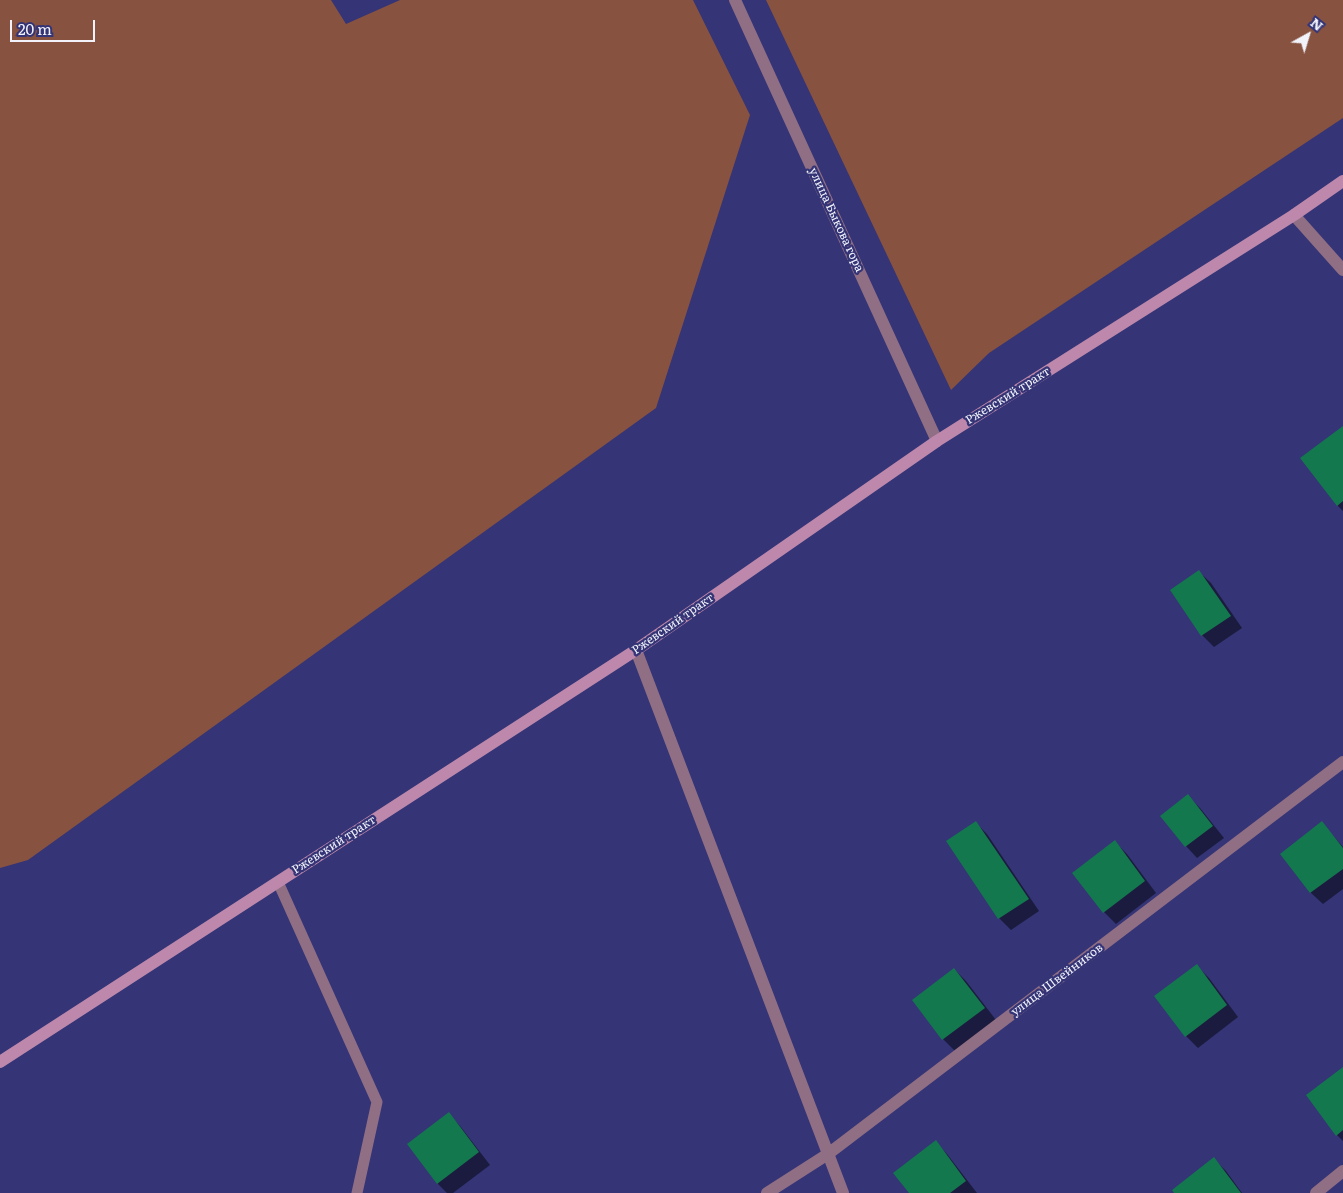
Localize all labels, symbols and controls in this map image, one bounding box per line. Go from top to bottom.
scale bar [12,10,98,42]
north arrow [1283,10,1333,60]
text: N [1307,12,1328,35]
text: 20 m [18,17,52,40]
street label: улица Быкова гора [806,166,866,274]
street label: Ржевский тракт [963,364,1053,428]
street label: Ржевский тракт [629,590,717,658]
street label: Ржевский тракт [290,813,378,877]
street label: улица Швейников [1008,941,1106,1019]

